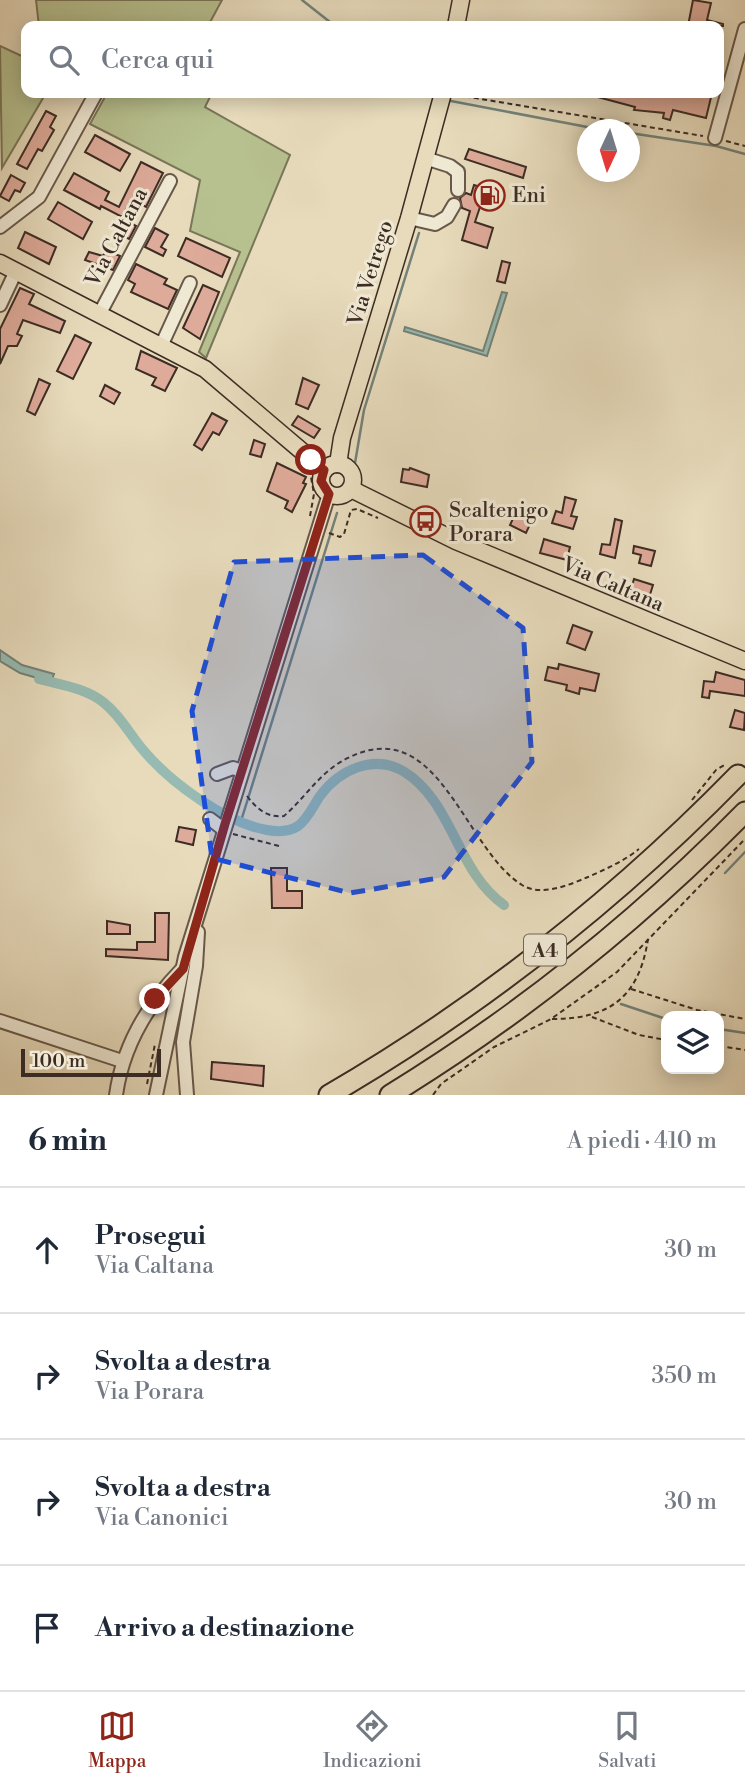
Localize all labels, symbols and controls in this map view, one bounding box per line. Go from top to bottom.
search box [21,21,724,98]
icon: search [45,41,83,79]
text: Cerca qui [101,44,214,76]
north arrow [577,119,640,182]
fuel station icon: Eni [472,178,506,212]
street label: Via Caltana [79,183,154,292]
place label: Eni [512,183,546,209]
street label: Via Vetrego [342,217,399,330]
route start [295,444,326,475]
place label: Scaltenigo Porara [449,498,549,548]
bus stop icon: Scaltenigo Porara [409,505,443,539]
street label: Via Caltana [557,551,668,618]
road number: A4 [524,934,566,966]
route end [139,983,170,1014]
map controls [661,1011,724,1074]
button: layers [661,1011,724,1074]
scale bar [21,1046,161,1078]
text: 100 m [32,1049,85,1073]
text: 6 min [28,1122,107,1160]
text: A piedi · 410 m [567,1127,717,1155]
text: Prosegui [95,1220,206,1252]
icon: ahead [28,1231,66,1269]
text: 30 m [664,1236,717,1264]
text: Via Caltana [95,1252,214,1280]
text: Svolta a destra [95,1346,271,1378]
icon: right [28,1357,66,1395]
text: 350 m [651,1362,717,1390]
text: Via Porara [95,1378,204,1406]
text: Svolta a destra [95,1472,271,1504]
icon: right [28,1483,66,1521]
text: 30 m [664,1488,717,1516]
text: Via Canonici [95,1504,229,1532]
icon: arrive [28,1609,66,1647]
text: Arrivo a destinazione [95,1612,354,1644]
tab: Mappa [88,1707,146,1773]
tab: Indicazioni [323,1707,422,1773]
tab: Salvati [598,1707,657,1773]

